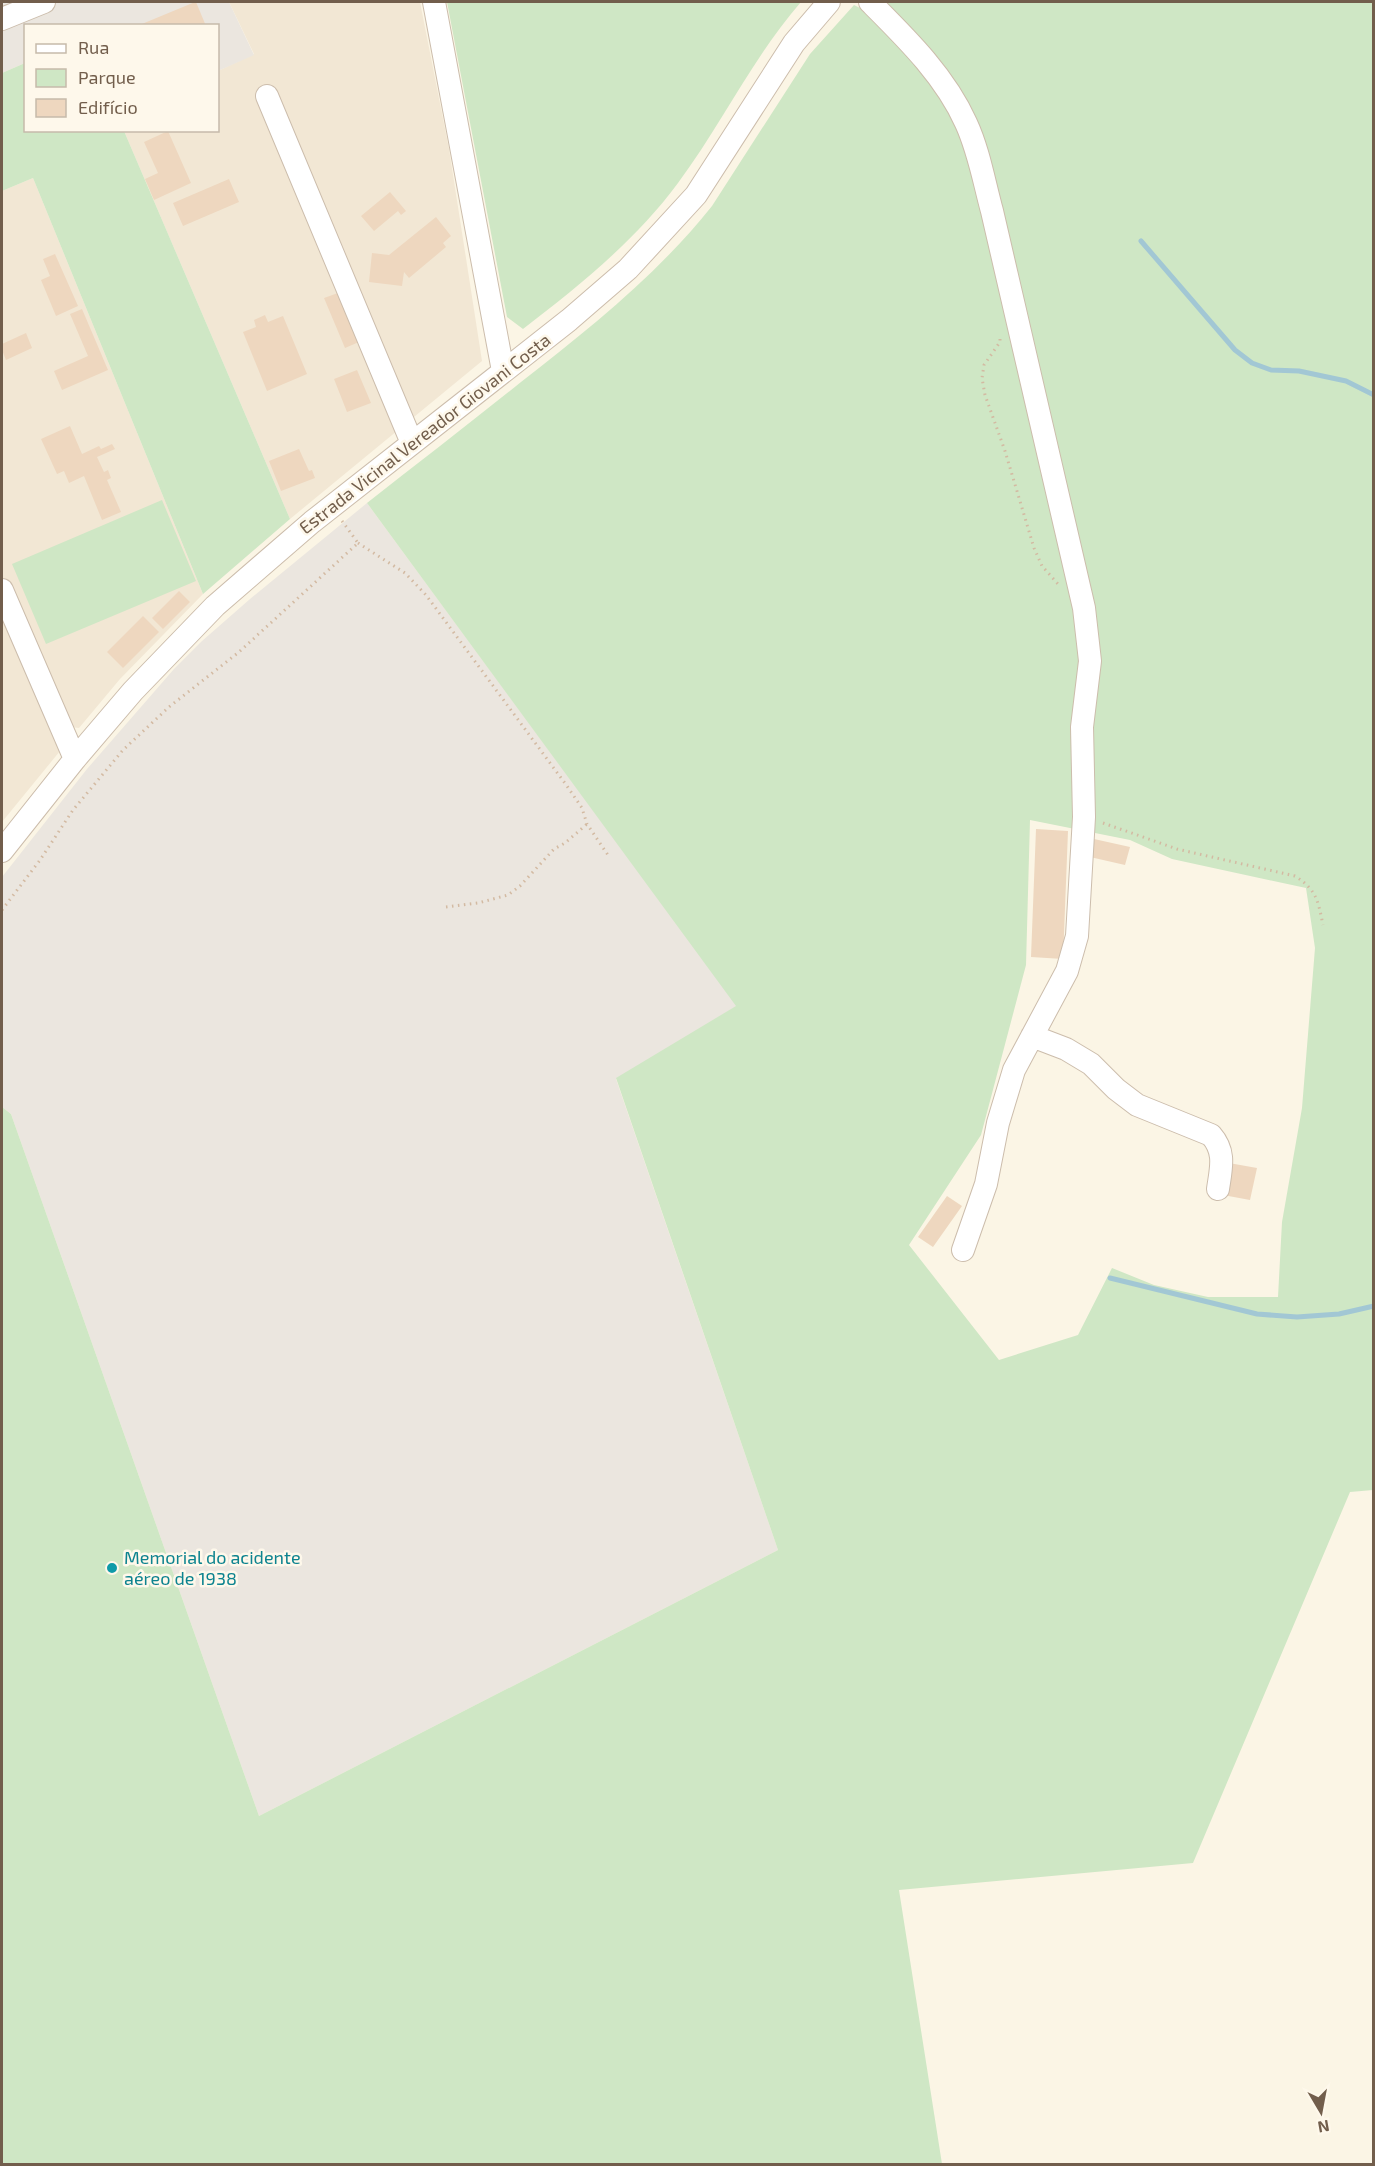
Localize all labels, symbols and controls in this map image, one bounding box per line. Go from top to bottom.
legend [24,24,219,132]
text: Rua [78,36,109,58]
text: Parque [78,66,136,88]
text: Edifício [78,96,138,118]
street label: Estrada Vicinal Vereador Giovani Costa [294,328,554,538]
place label: Memorial do acidente aéreo de 1938 [124,1546,301,1589]
marker: Memorial do acidente aéreo de 1938 [105,1561,119,1575]
north arrow [1291,2082,1351,2142]
text: N [1316,2117,1331,2138]

